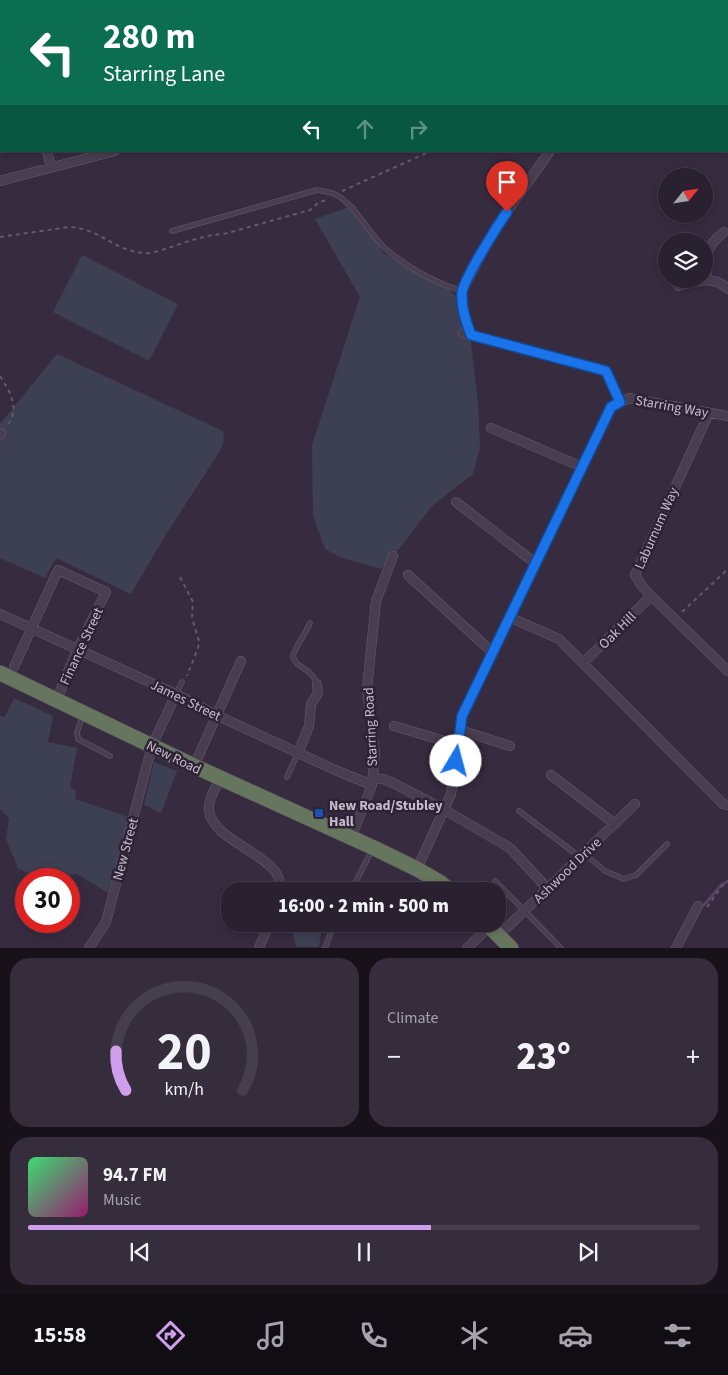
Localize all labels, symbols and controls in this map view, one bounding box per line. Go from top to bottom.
text: 280 m [103,12,195,62]
icon: left [20,20,85,85]
text: Starring Lane [103,58,225,90]
icon: left [298,115,326,143]
icon: ahead [351,115,379,143]
icon: right [404,115,432,143]
pin [486,161,528,212]
icon: arrive [493,168,521,196]
north arrow [658,168,712,222]
map controls [658,168,713,288]
button: layers [658,233,713,288]
street label: Starring Way [634,391,710,423]
street label: Laburnum Way [630,484,684,573]
street label: Finance Street [55,604,109,689]
street label: Oak Hill [594,607,641,654]
street label: James Street [147,675,224,727]
street label: Starring Road [359,687,383,767]
position arrow [429,734,481,786]
street label: New Road [143,736,204,780]
place label: New Road/Stubley Hall [329,796,443,832]
marker: New Road/Stubley Hall [313,807,325,819]
street label: New Street [108,815,144,883]
street label: Ashwood Drive [529,833,606,908]
speed limit sign: 30 [15,868,80,933]
text: 16:00 · 2 min · 500 m [278,893,449,920]
text: Climate [387,1007,438,1029]
text: 20 [157,1016,212,1090]
text: 23° [516,1030,571,1084]
text: − [387,1037,401,1077]
text: + [686,1037,700,1077]
text: km/h [165,1077,204,1102]
text: 94.7 FM [103,1162,167,1189]
text: Music [103,1189,141,1211]
icon: previous [126,1238,154,1266]
icon: pause [350,1238,378,1266]
icon: next [574,1238,602,1266]
icon: directions [153,1318,188,1353]
icon: music [254,1318,289,1353]
icon: phone [356,1318,391,1353]
icon: climate [457,1318,492,1353]
icon: car [558,1318,593,1353]
icon: filters [660,1318,695,1353]
text: 15:58 [33,1319,86,1351]

